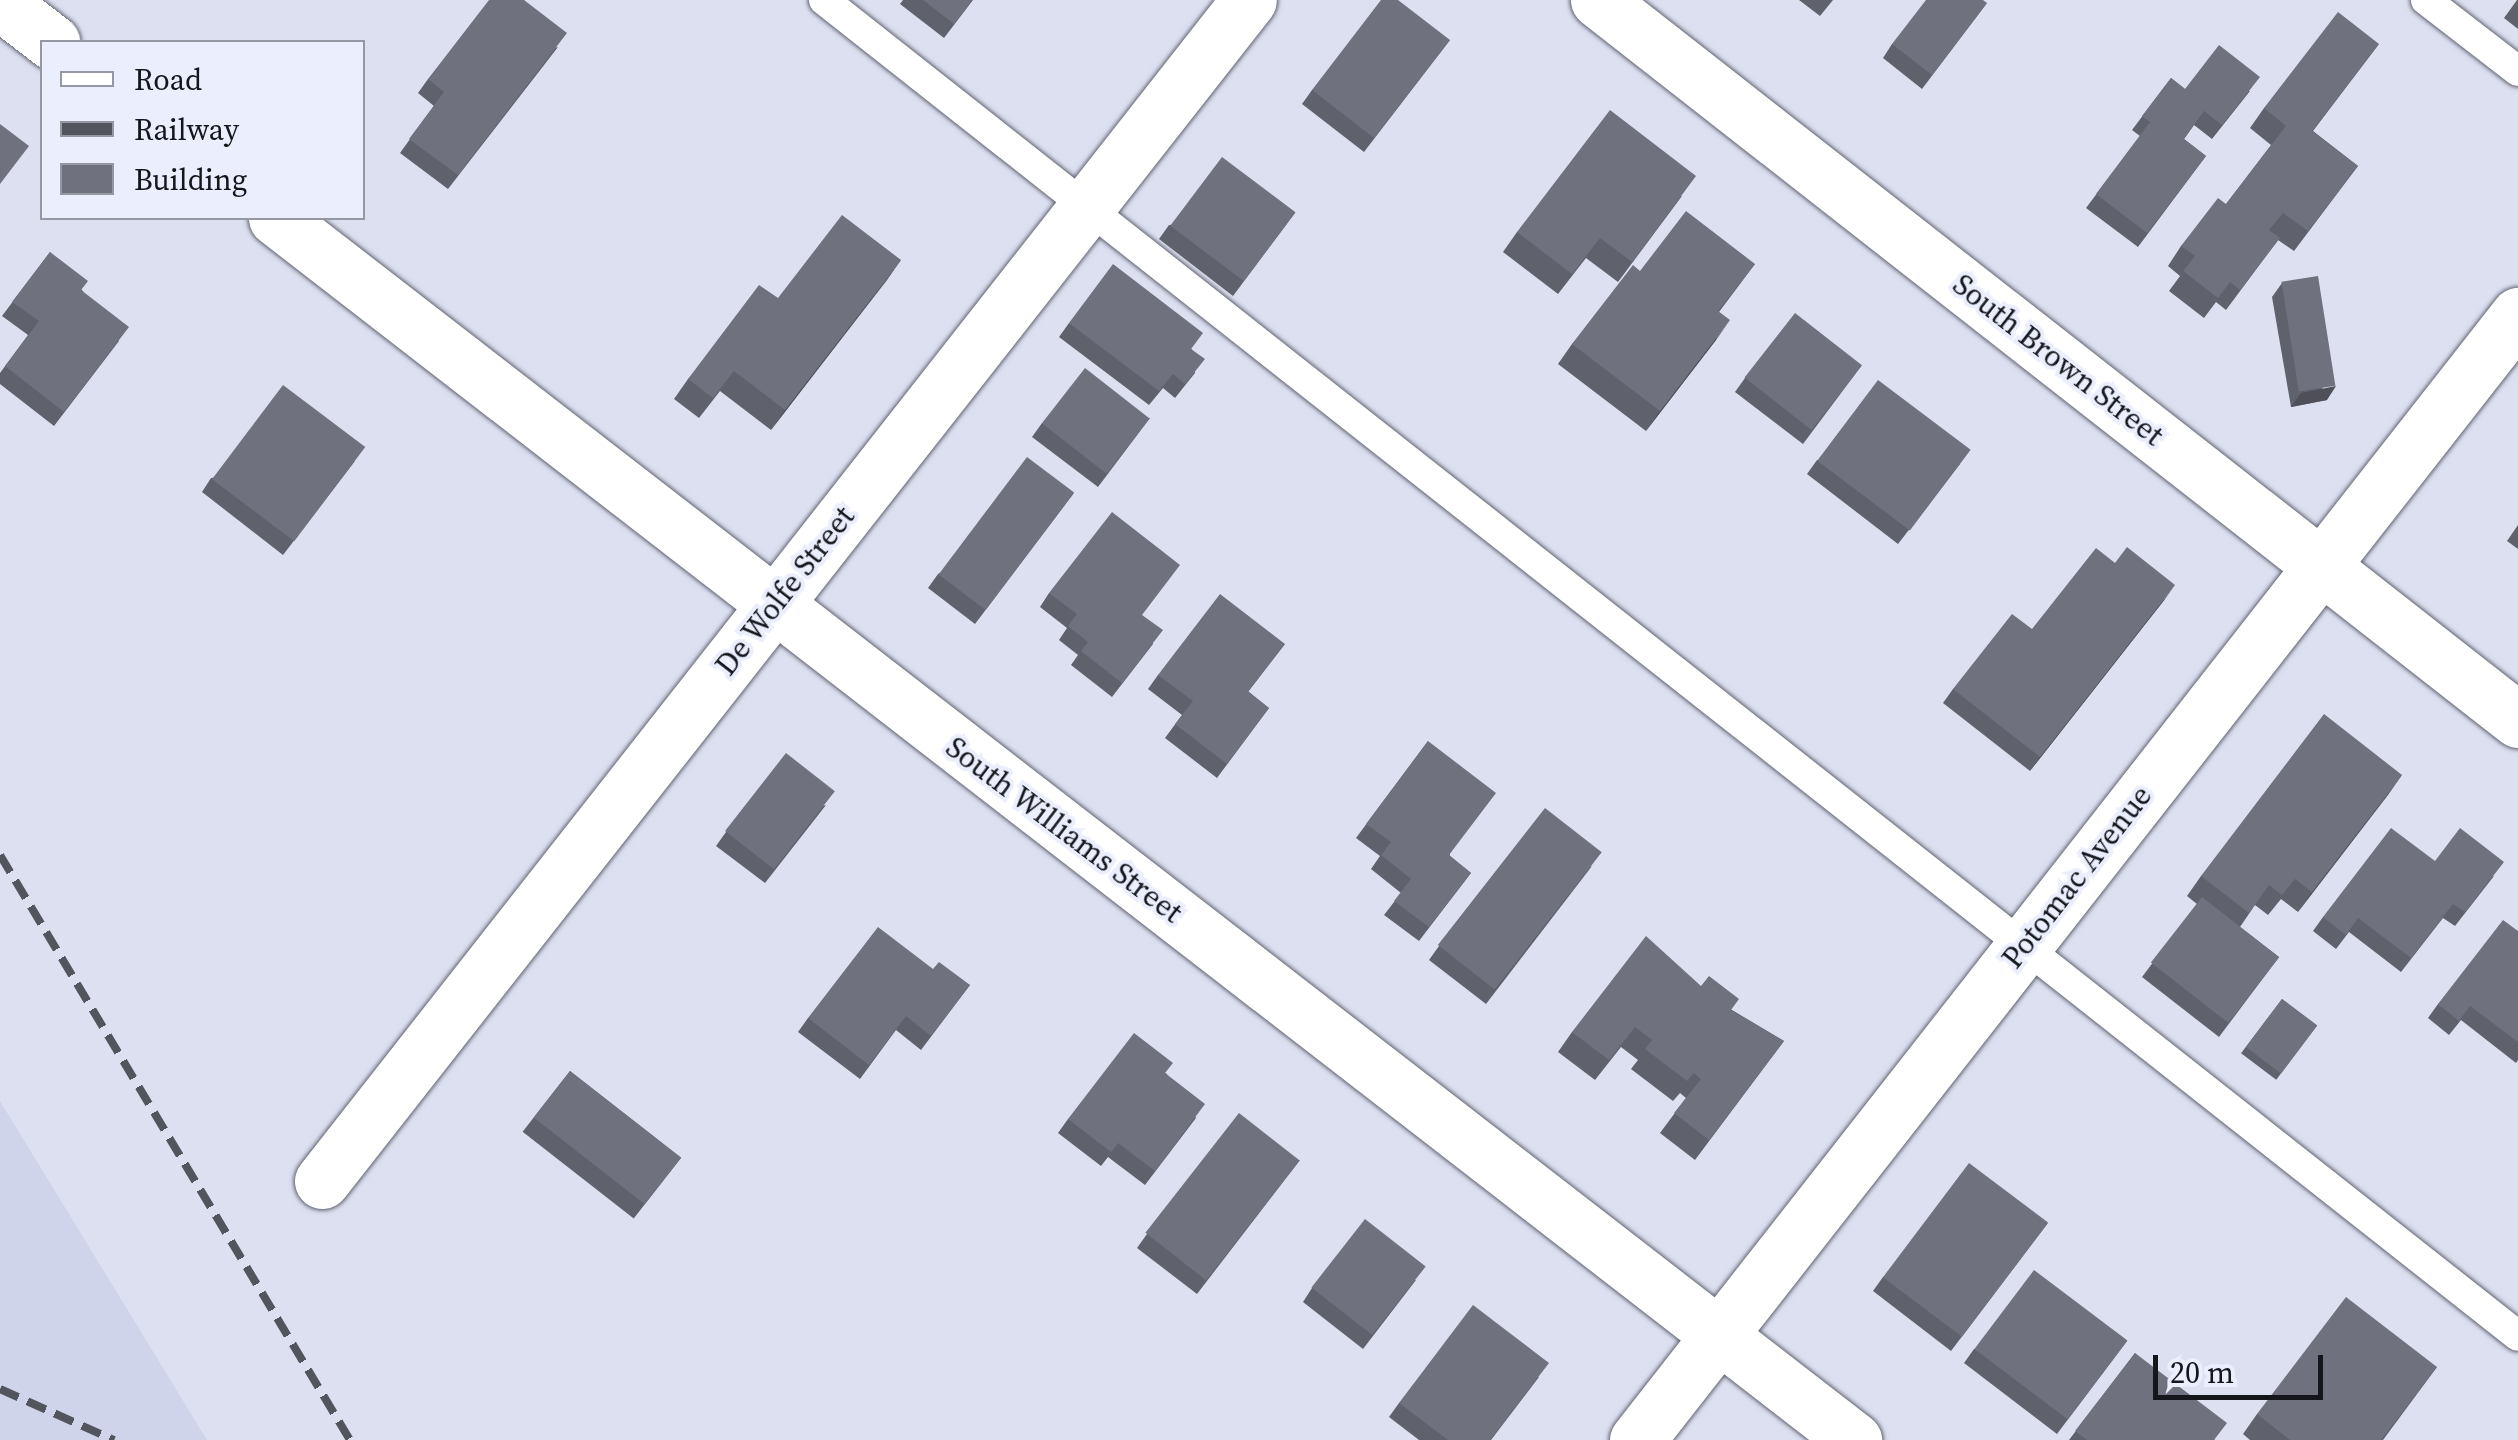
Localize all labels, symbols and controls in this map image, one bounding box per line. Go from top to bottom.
legend [40,40,365,220]
text: Road [134,59,202,100]
text: Railway [134,109,239,150]
text: Building [134,159,247,200]
street label: South Brown Street [1946,267,2170,453]
street label: De Wolfe Street [708,499,862,683]
street label: South Williams Street [938,729,1190,931]
street label: Potomac Avenue [1995,778,2159,976]
scale bar [2158,1335,2328,1397]
text: 20 m [2170,1352,2234,1393]

